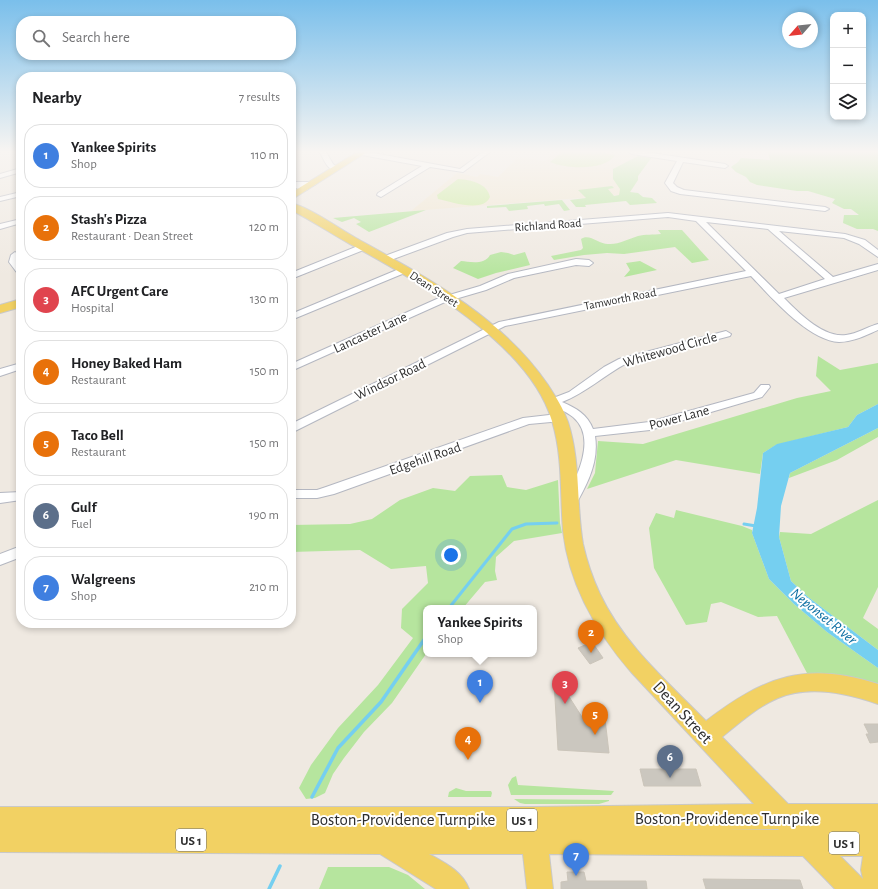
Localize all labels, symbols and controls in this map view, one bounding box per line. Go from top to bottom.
north arrow [782,12,818,48]
map controls [830,12,866,120]
button: + [830,12,866,48]
search box [16,16,296,60]
icon: search [30,27,52,49]
text: Search here [62,30,130,45]
button: − [830,48,866,84]
button: layers [830,84,866,120]
text: Nearby [32,89,82,106]
text: 7 results [239,91,280,104]
text: Yankee Spirits [71,140,156,155]
text: 1 [44,149,48,162]
text: 110 m [251,149,279,162]
text: Shop [71,158,97,171]
text: Stash's Pizza [71,212,147,227]
street label: Richland Road [514,217,582,233]
text: 2 [43,221,49,234]
text: 120 m [249,221,279,234]
text: Restaurant · Dean Street [71,230,193,243]
street label: Dean Street [408,269,461,309]
text: AFC Urgent Care [71,284,168,299]
street label: Tamworth Road [583,286,657,312]
text: 3 [43,293,49,306]
text: 130 m [250,293,279,306]
text: Hospital [71,302,114,315]
street label: Lancaster Lane [331,310,409,356]
street label: Whitewood Circle [622,330,719,370]
text: Honey Baked Ham [71,356,182,371]
street label: Windsor Road [353,357,428,403]
text: 4 [43,365,49,378]
text: 150 m [250,365,279,378]
text: Restaurant [71,374,126,387]
street label: Power Lane [648,403,711,433]
text: Taco Bell [71,428,124,443]
text: 5 [43,437,49,450]
text: 150 m [250,437,279,450]
street label: Edgehill Road [388,440,463,478]
text: Restaurant [71,446,126,459]
text: Gulf [71,500,96,515]
text: 6 [43,509,49,522]
text: 190 m [249,509,279,522]
text: Fuel [71,518,92,531]
your location [441,545,461,565]
text: Walgreens [71,572,135,587]
text: 7 [43,581,49,594]
text: 210 m [249,581,279,594]
water label: Neponset River [788,585,860,648]
text: Shop [71,590,97,603]
popup [423,605,537,657]
text: Yankee Spirits [437,615,523,630]
pin: 2 [578,620,604,653]
text: Shop [437,633,463,646]
pin: 1 [467,670,493,703]
pin: 3 [552,671,578,704]
street label: Dean Street [650,678,716,747]
pin: 5 [582,702,608,735]
pin: 4 [455,727,481,760]
pin: 6 [657,745,683,778]
road number: US 1 [507,809,537,831]
street label: Boston-Providence Turnpike [635,810,819,827]
street label: Boston-Providence Turnpike [311,811,495,828]
road number: US 1 [176,829,206,851]
road number: US 1 [829,832,859,854]
pin: 7 [563,843,589,876]

